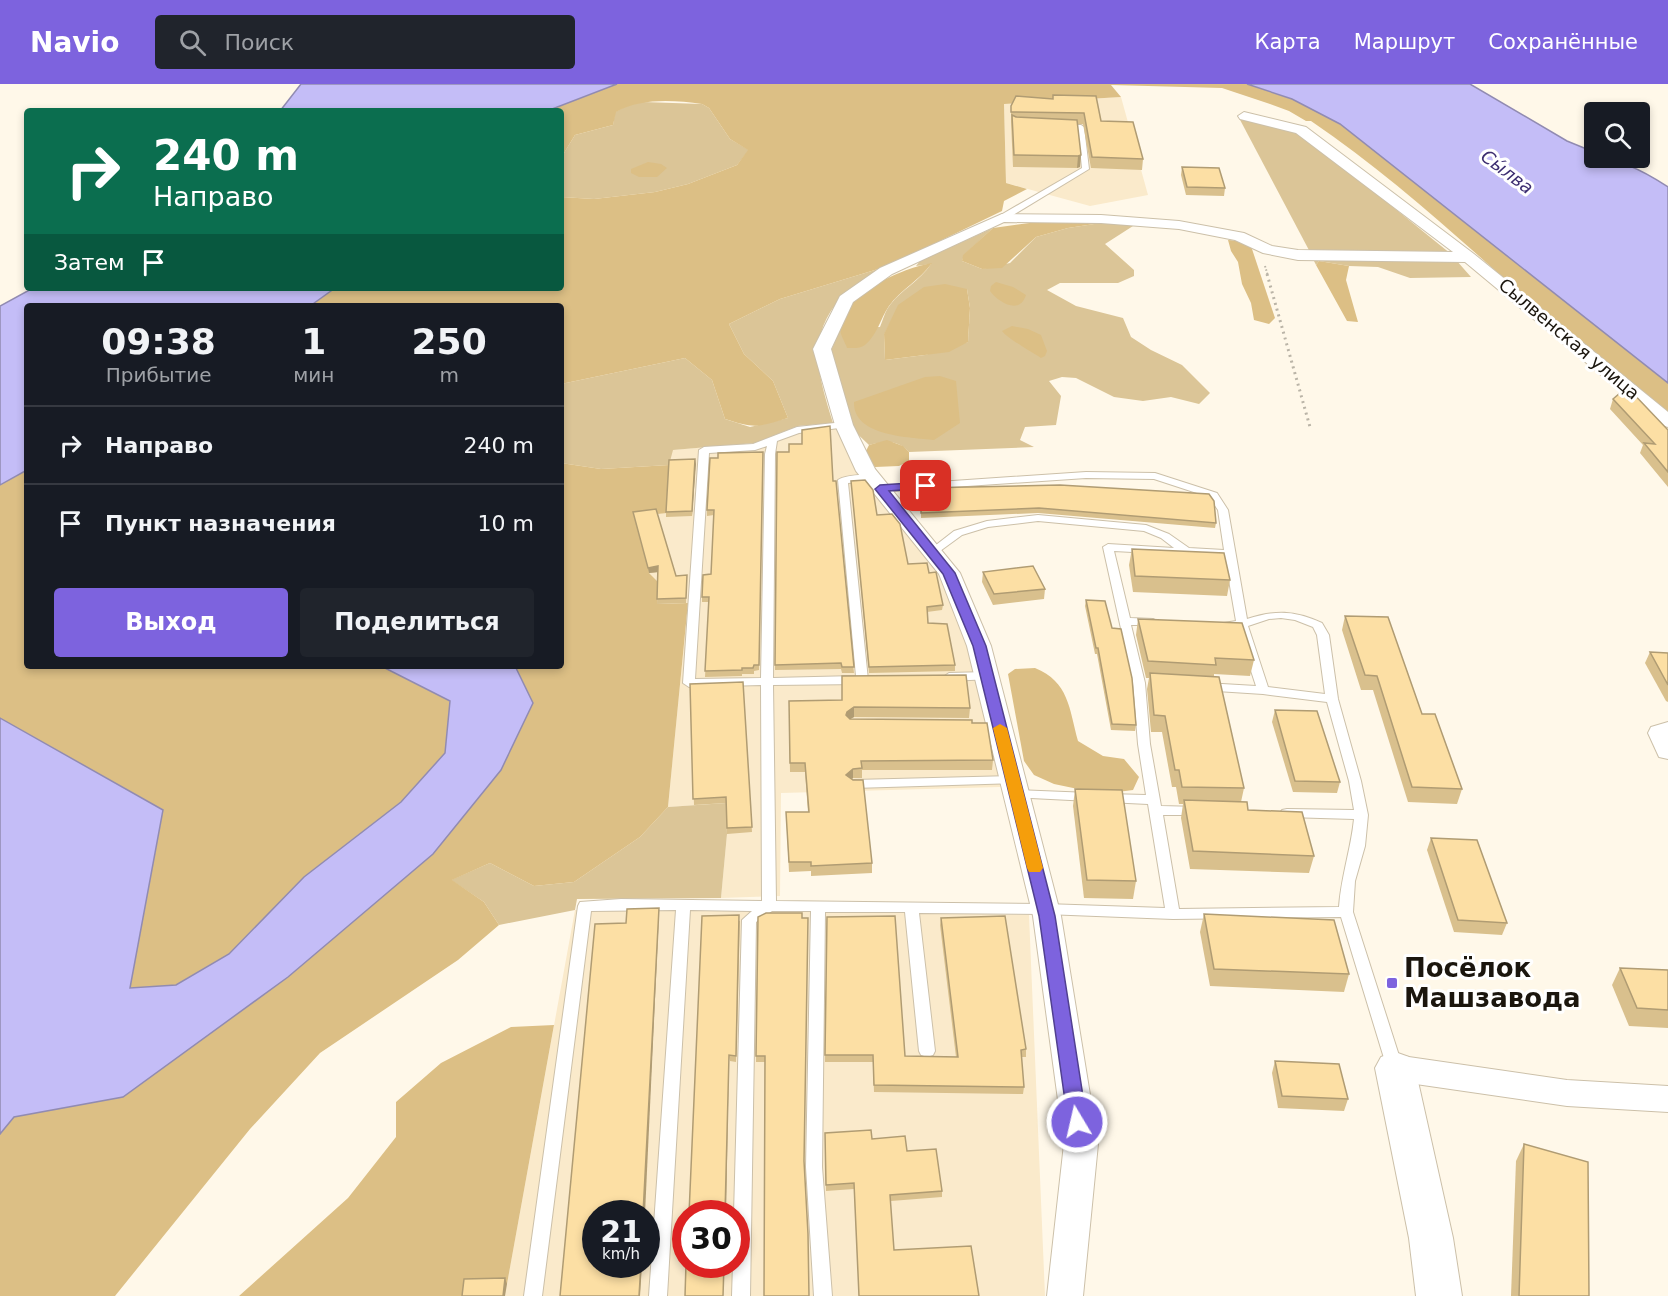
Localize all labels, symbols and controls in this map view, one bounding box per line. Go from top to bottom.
search box [155,15,575,69]
text: Navio [30,26,119,59]
icon: search [176,26,209,59]
text: Поиск [224,30,294,55]
text: Карта [1255,30,1321,54]
text: Маршрут [1354,30,1455,54]
text: Сохранённые [1488,30,1638,54]
map controls [1584,102,1650,168]
button: search [1584,102,1650,168]
text: 240 m [153,131,299,180]
icon: right [54,132,132,210]
water label: Сы́лва [1477,145,1538,198]
text: Направо [153,181,274,212]
icon: arrive [137,246,170,279]
text: Затем [54,250,125,275]
street label: Сылвенская улица [1495,274,1644,404]
text: 09:38 [101,321,216,362]
text: 1 [301,321,326,362]
text: 250 [412,321,487,362]
text: Прибытие [106,363,211,387]
text: мин [293,363,334,387]
text: m [439,363,459,387]
icon: right [54,429,87,462]
text: Направо [105,433,213,458]
text: 240 m [464,433,534,458]
pin [900,460,951,511]
icon: arrive [909,469,942,502]
icon: arrive [54,507,87,540]
text: Пункт назначения [105,511,336,536]
text: 10 m [478,511,534,536]
button: Выход [54,588,288,657]
button: Поделиться [300,588,534,657]
place label: Посёлок Машзавода [1404,953,1581,1013]
marker: Посёлок Машзавода [1385,976,1399,990]
position arrow [1045,1090,1109,1154]
speed limit sign: 30 [672,1200,750,1278]
text: 21 [600,1214,642,1249]
text: km/h [602,1245,640,1263]

